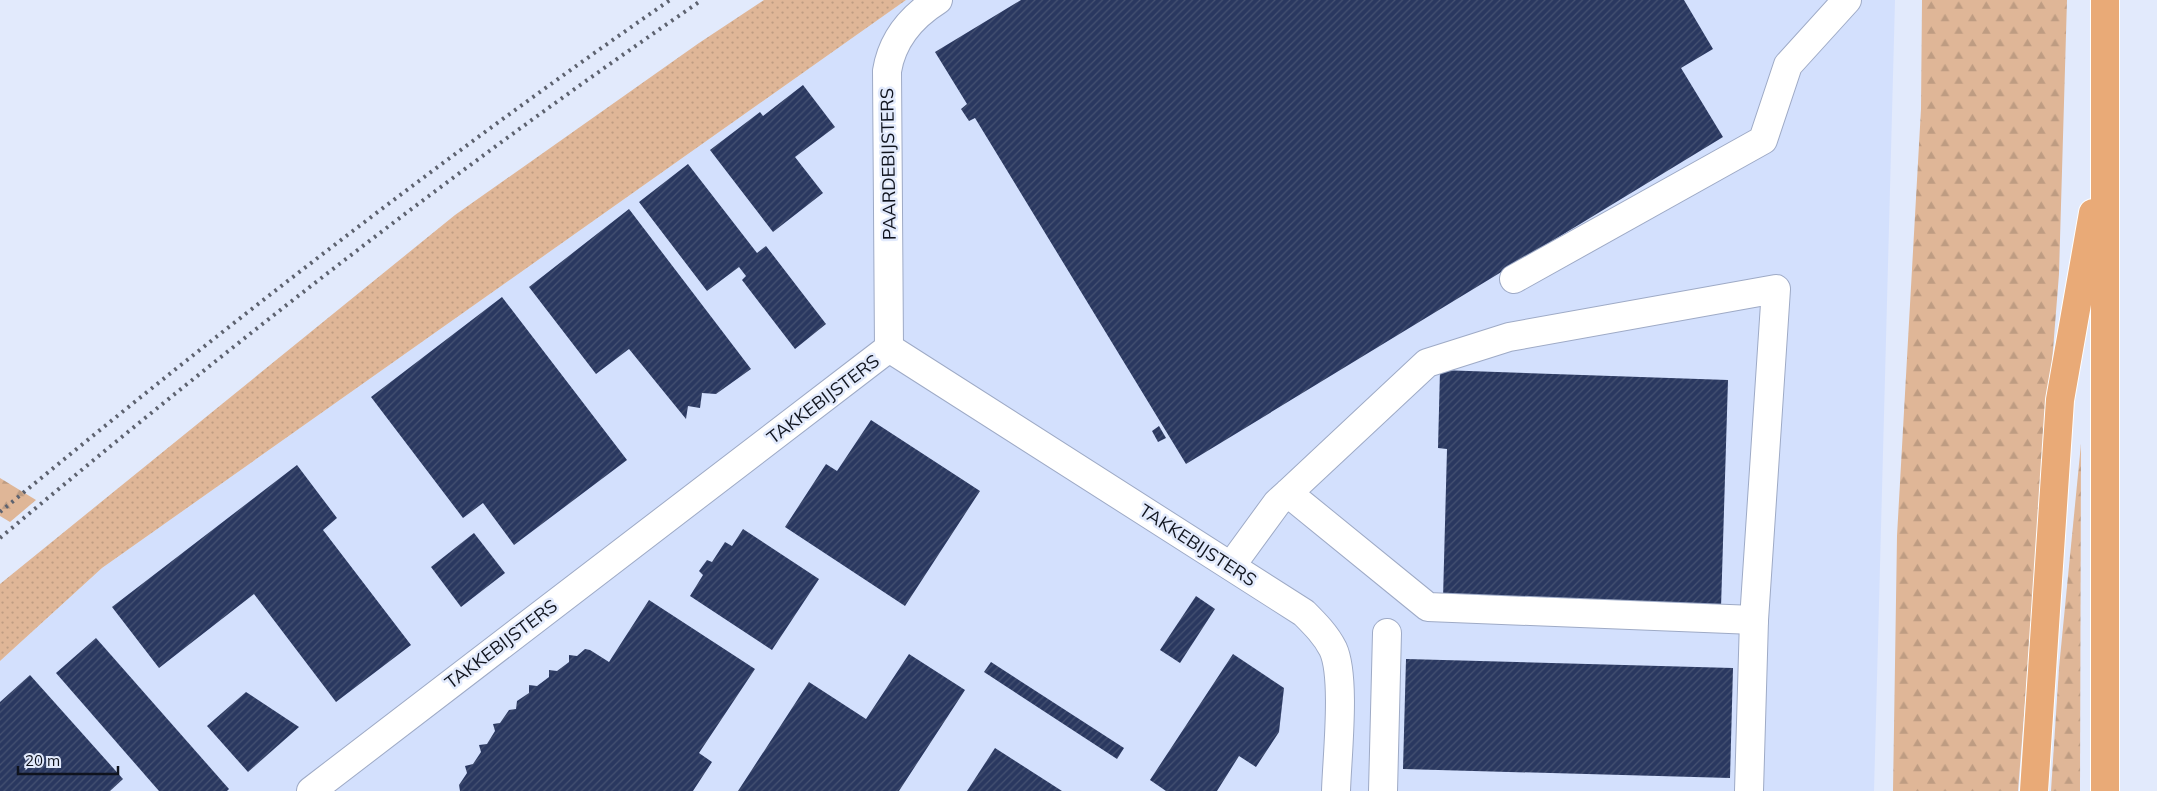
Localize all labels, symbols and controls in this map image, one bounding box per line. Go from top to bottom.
street label: PAARDEBIJSTERS [875,88,901,240]
street label: TAKKEBIJSTERS [762,349,884,449]
street label: TAKKEBIJSTERS [1135,499,1261,591]
street label: TAKKEBIJSTERS [440,594,562,694]
scale bar [18,744,118,776]
text: 20 m [25,751,60,770]

